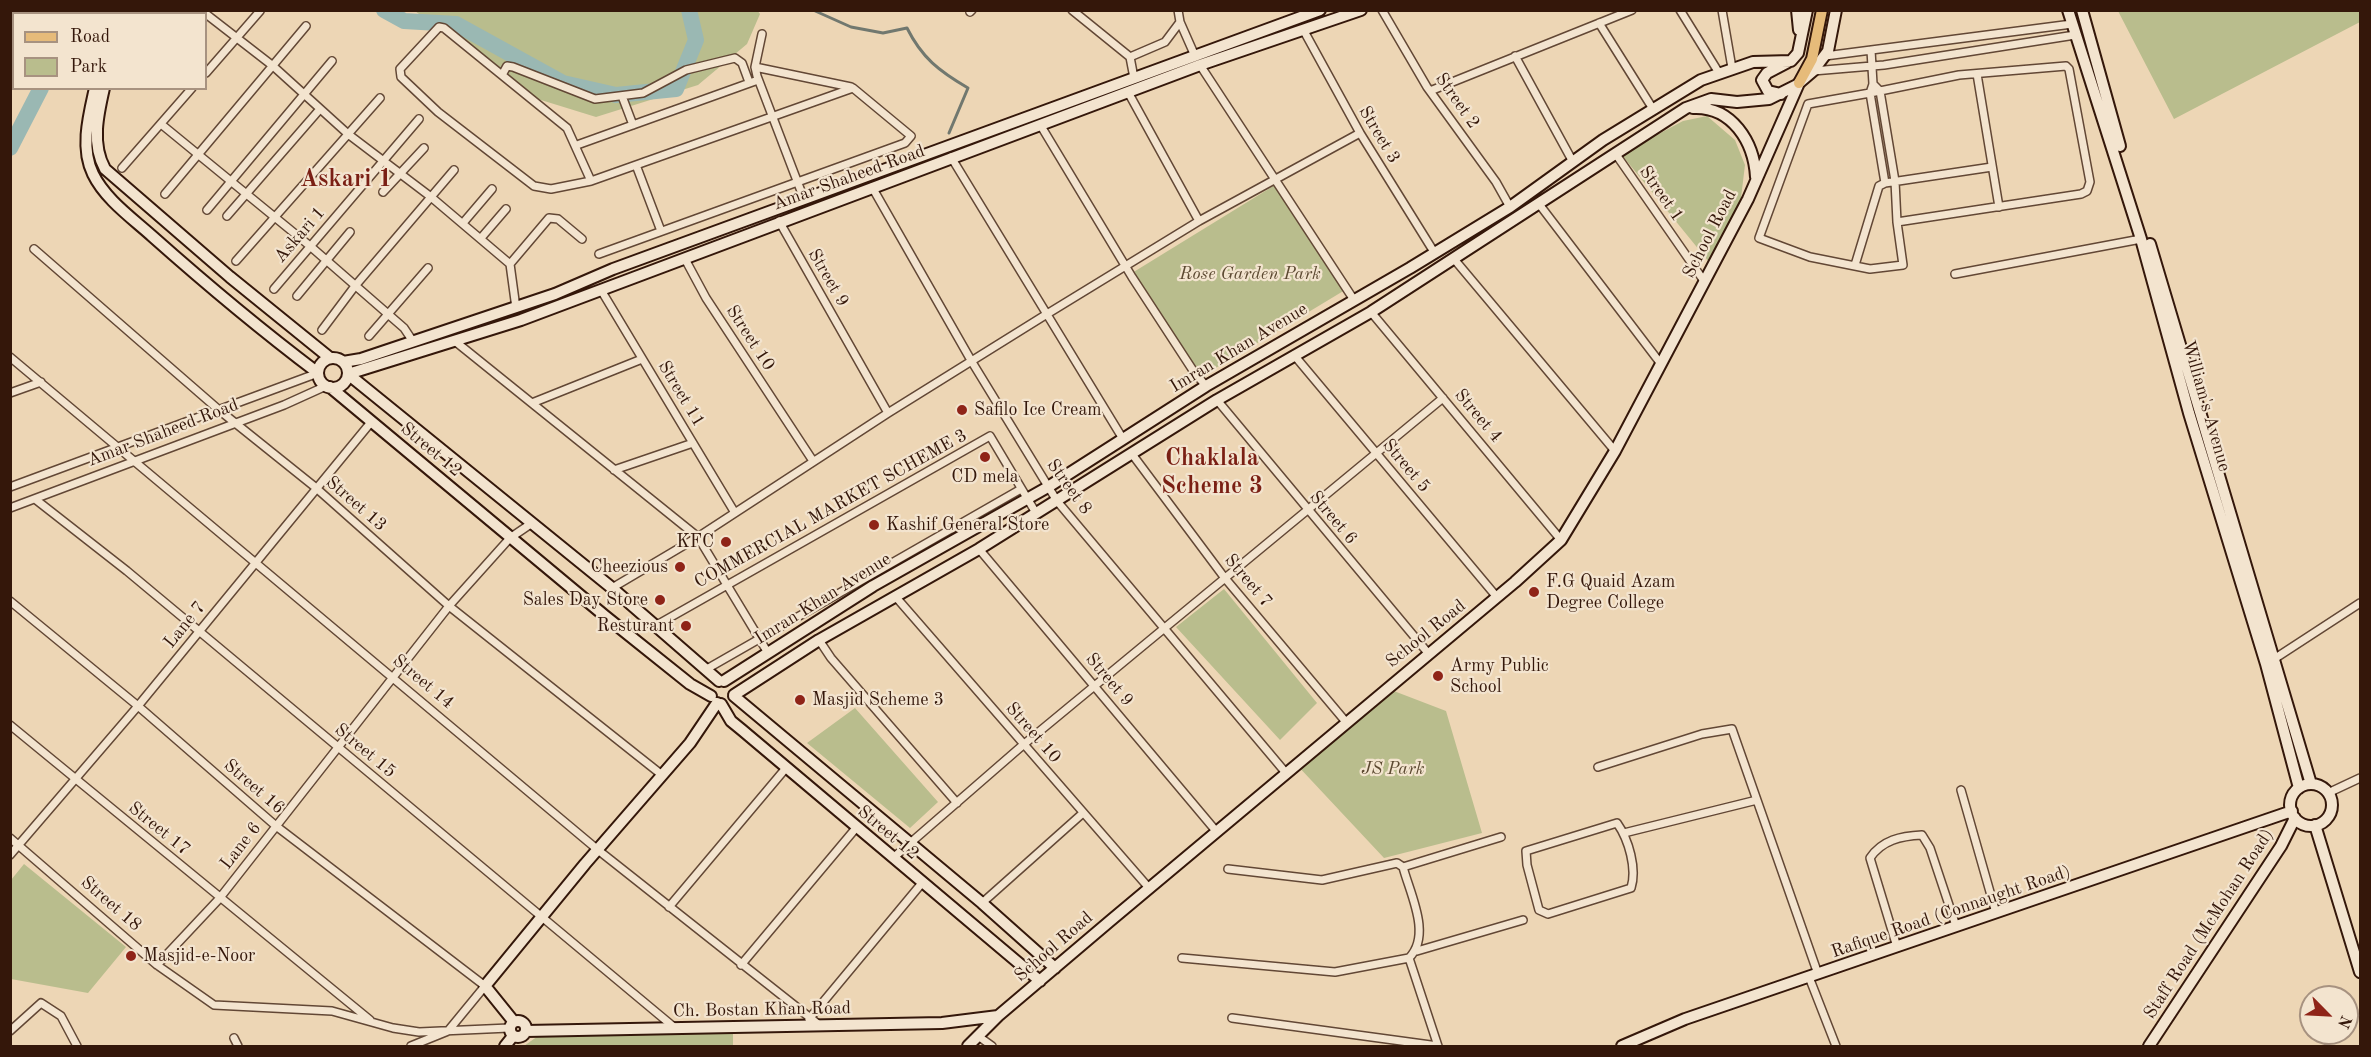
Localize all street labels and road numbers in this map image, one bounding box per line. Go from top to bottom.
street label: Street 2 [1430,69,1484,133]
street label: Street 3 [1353,102,1405,168]
street label: Amar Shaheed Road [770,140,928,216]
street label: Street 1 [1634,162,1688,226]
street label: School Road [1678,186,1742,282]
street label: Askari 1 [270,202,330,268]
street label: Street 9 [803,245,853,311]
street label: Imran Khan Avenue [1166,298,1312,398]
street label: Street 10 [721,301,779,375]
street label: William's Avenue [2177,338,2235,474]
street label: Street 11 [653,357,709,431]
street label: Street 4 [1449,385,1507,447]
street label: Amar Shaheed Road [84,394,242,472]
street label: Street 12 [396,418,466,482]
street label: COMMERCIAL MARKET SCHEME 3 [691,425,971,593]
street label: Street 5 [1377,435,1435,497]
street label: Street 8 [1042,455,1096,519]
street label: Street 13 [321,472,391,536]
street label: Street 6 [1304,487,1362,549]
street label: Imran Khan Avenue [751,548,895,650]
street label: Street 7 [1219,550,1277,612]
street label: School Road [1382,595,1470,673]
street label: Lane 7 [159,597,211,653]
street label: Street 9 [1080,649,1138,711]
street label: Street 14 [388,650,458,714]
street label: Street 10 [1001,698,1065,768]
street label: Street 15 [330,719,400,783]
street label: Street 16 [219,755,289,819]
street label: Street 17 [124,797,194,861]
street label: Street 12 [853,801,923,865]
street label: Lane 6 [216,818,266,874]
street label: Staff Road (McMohan Road) [2139,825,2279,1023]
street label: Rafique Road (Connaught Road) [1829,861,2073,963]
street label: Street 18 [76,872,146,936]
street label: School Road [1010,907,1098,987]
street label: Ch. Bostan Khan Road [673,998,851,1022]

